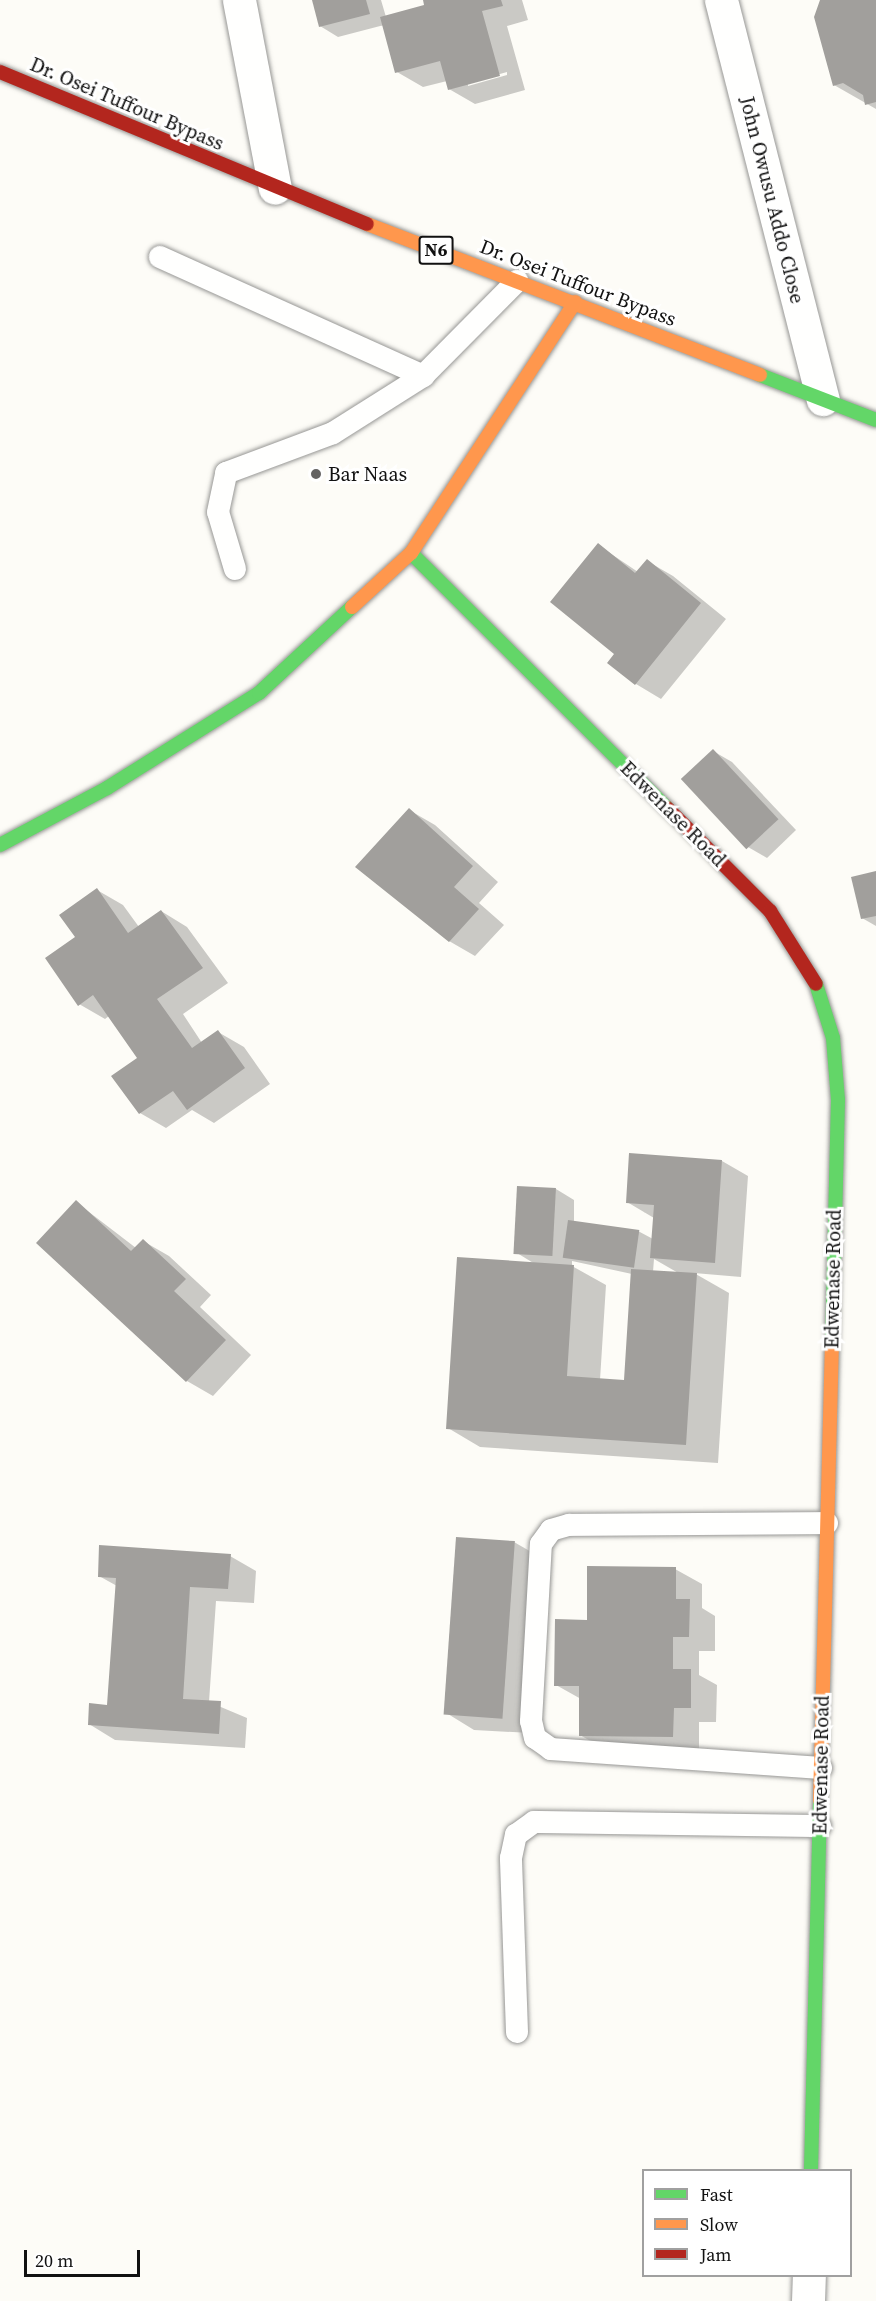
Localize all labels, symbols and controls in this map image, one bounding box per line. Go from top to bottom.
street label: Dr. Osei Tuffour Bypass [26,52,228,156]
street label: John Owusu Addo Close [735,94,809,306]
street label: Dr. Osei Tuffour Bypass [476,234,680,332]
road number: N6 [418,235,454,265]
place label: Bar Naas [328,462,407,486]
marker: Bar Naas [309,467,323,481]
street label: Edwenase Road [615,756,731,872]
street label: Edwenase Road [820,1209,846,1349]
street label: Edwenase Road [808,1695,834,1835]
legend [642,2169,852,2277]
text: Fast [700,2182,733,2207]
text: Slow [700,2212,738,2237]
scale bar [27,2238,142,2276]
text: Jam [700,2242,732,2267]
text: 20 m [35,2248,73,2273]

